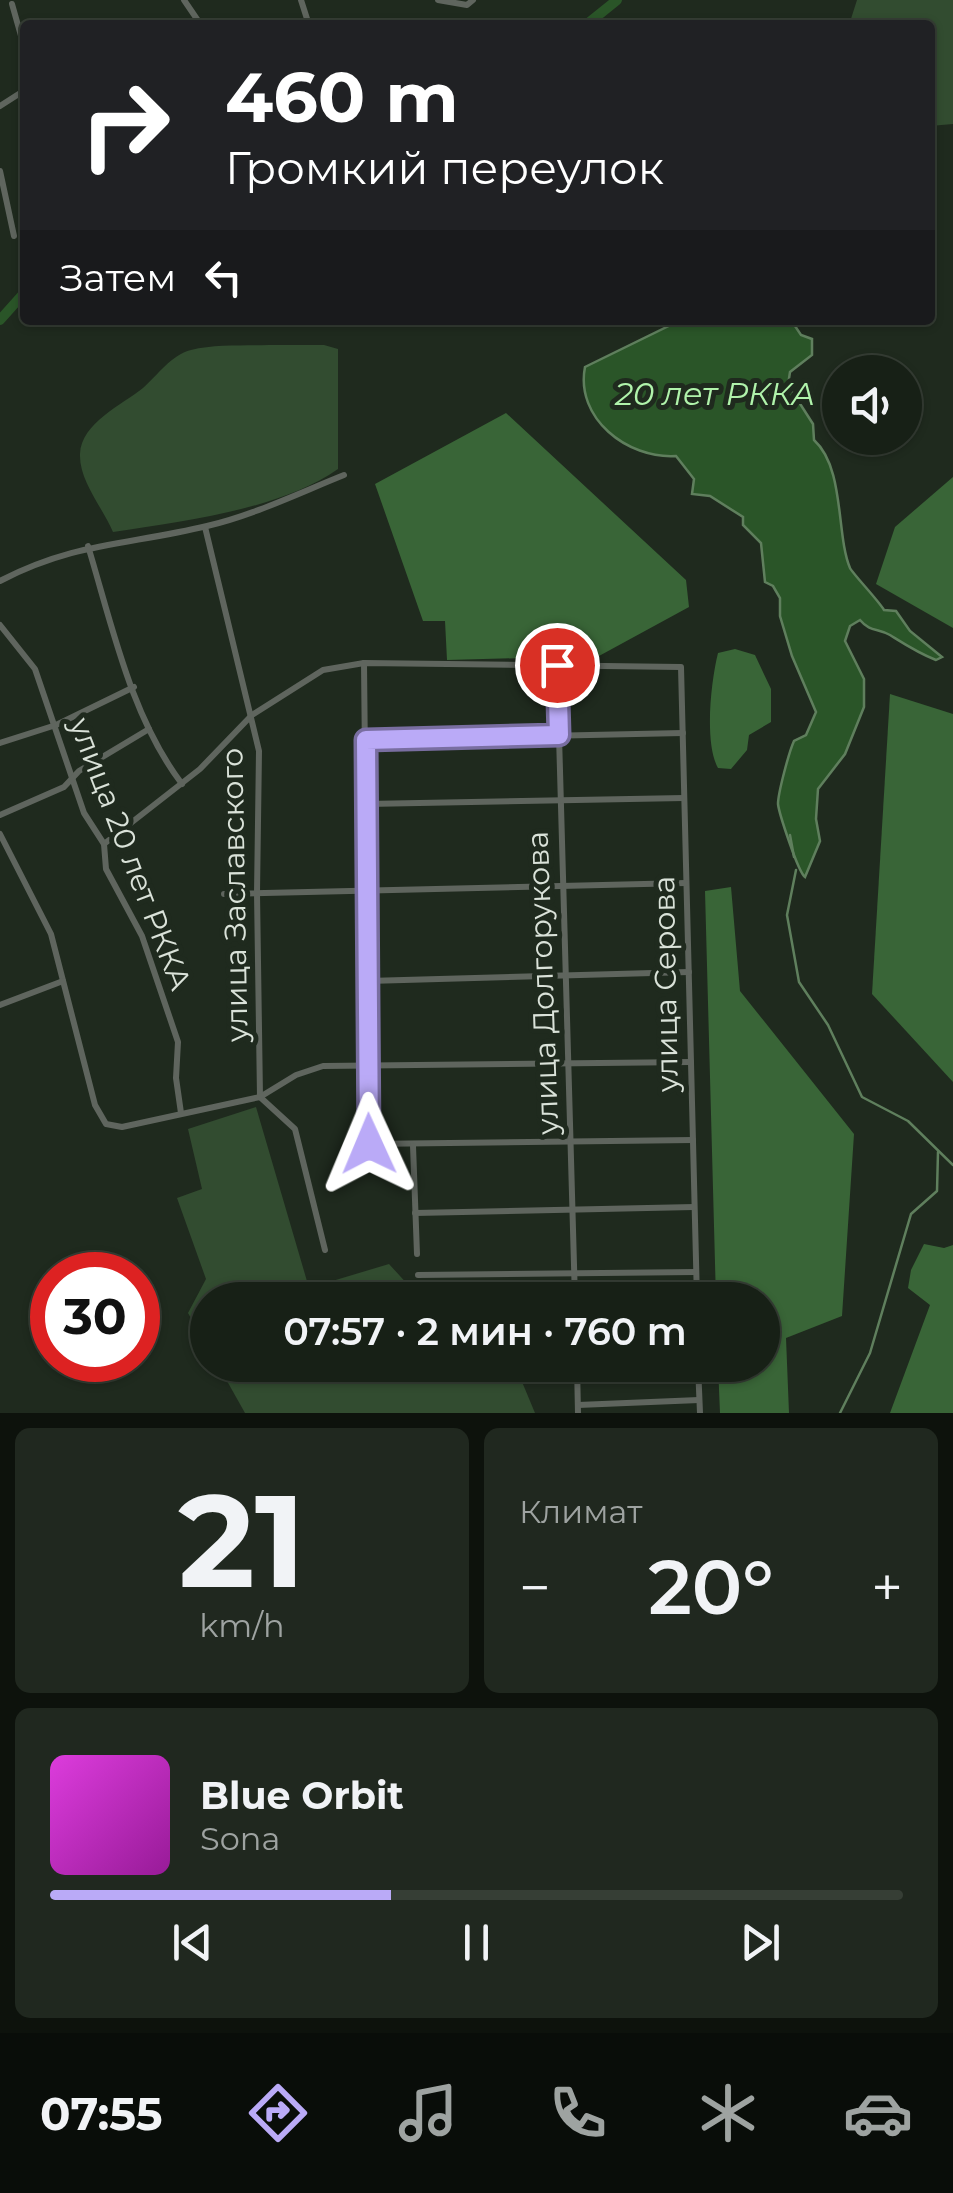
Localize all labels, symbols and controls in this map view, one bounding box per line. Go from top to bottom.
text: 460 m [225,54,459,140]
icon: right [60,60,190,190]
text: Громкий переулок [225,140,664,195]
icon: left [196,250,251,305]
text: Затем [60,254,176,301]
map controls [822,355,922,455]
button: sound [822,355,922,455]
water label: 20 лет РККА [614,374,815,413]
pin [515,623,600,708]
icon: arrive [530,638,585,693]
street label: улица 20 лет РККА [61,711,200,995]
street label: улица Заславского [213,748,256,1043]
street label: улица Долгорукова [519,830,566,1137]
street label: улица Серова [645,876,686,1093]
position arrow [317,1092,421,1196]
speed limit sign: 30 [30,1252,160,1382]
text: 07:57 · 2 мин · 760 m [283,1308,687,1355]
text: 21 [178,1461,306,1620]
text: Климат [519,1492,642,1531]
text: 20° [648,1541,774,1633]
text: − [519,1554,551,1621]
text: + [871,1554,903,1621]
text: km/h [199,1606,285,1645]
text: Blue Orbit [200,1772,404,1819]
text: Sona [200,1819,280,1858]
icon: previous [165,1915,220,1970]
icon: pause [449,1915,504,1970]
icon: next [733,1915,788,1970]
icon: directions [243,2078,313,2148]
icon: music [393,2078,463,2148]
icon: phone [543,2078,613,2148]
icon: climate [693,2078,763,2148]
icon: car [843,2078,913,2148]
text: 07:55 [40,2086,163,2141]

